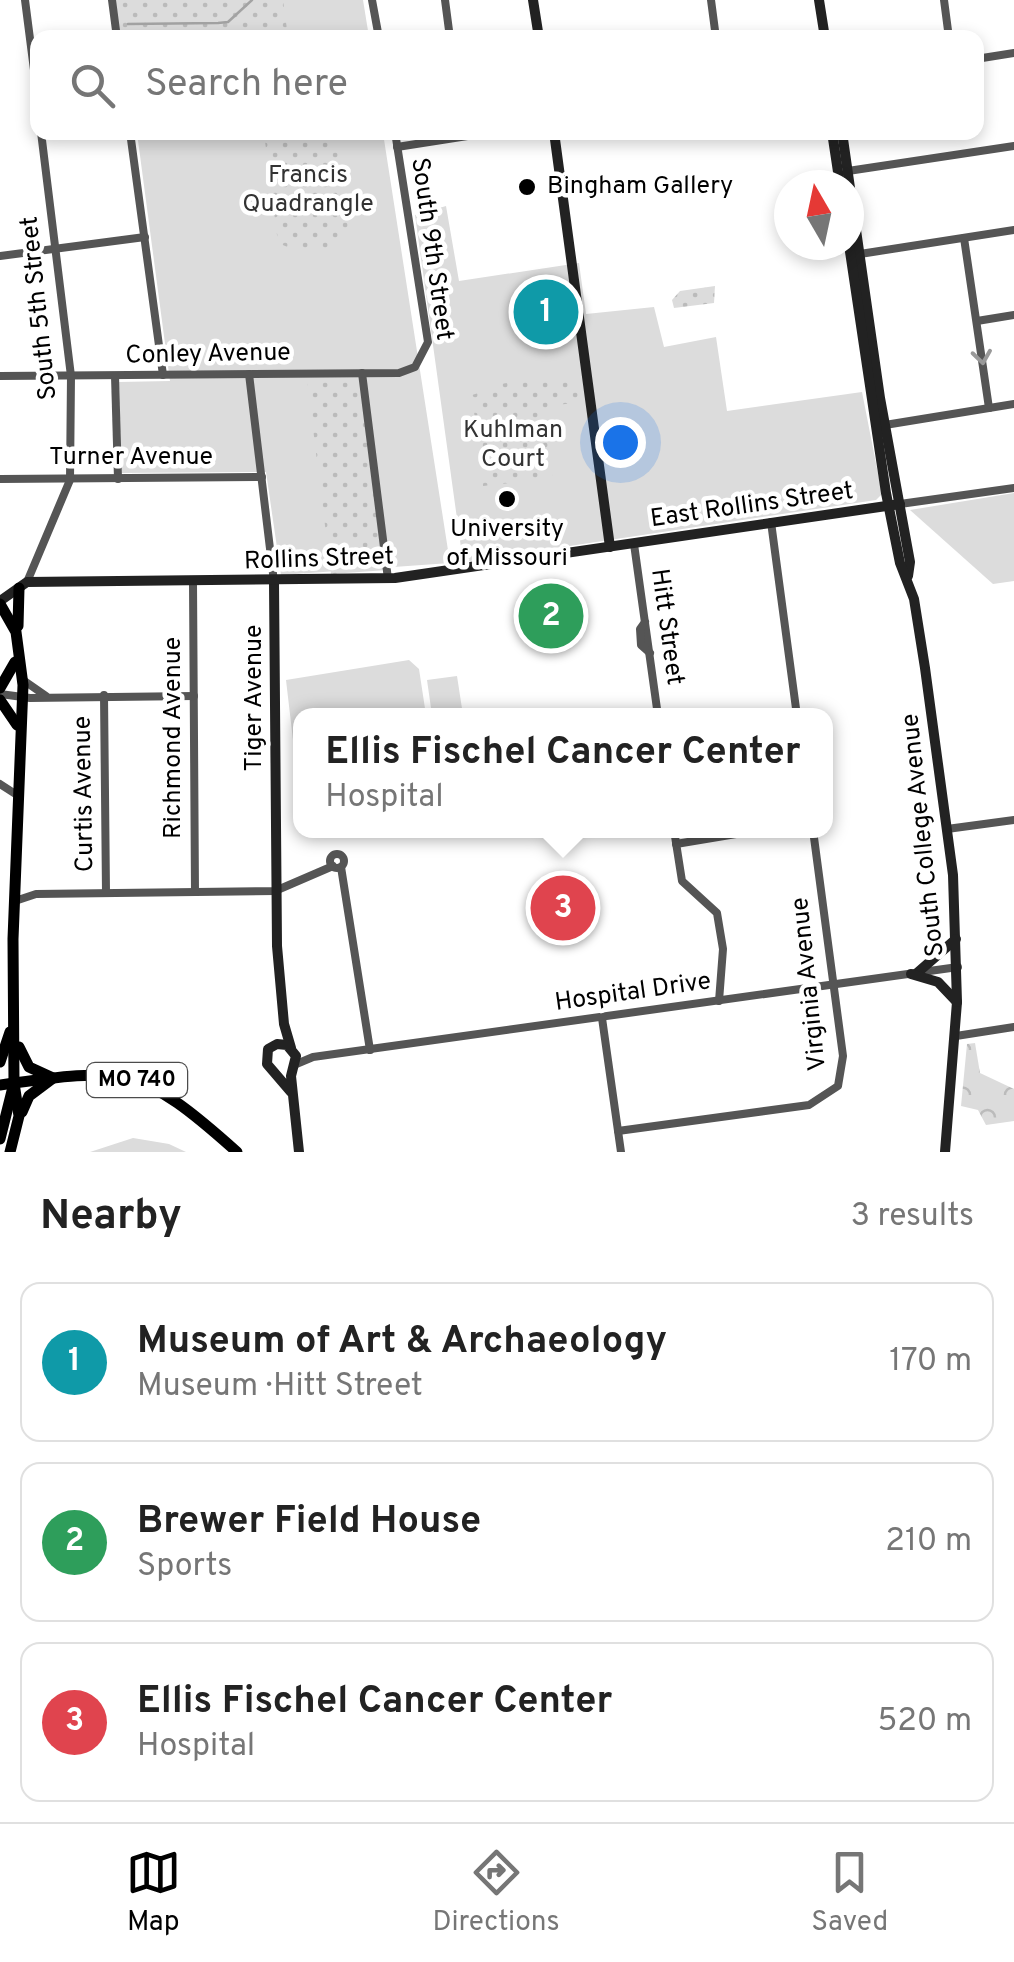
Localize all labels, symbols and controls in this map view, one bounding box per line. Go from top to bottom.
search box [30,30,984,140]
icon: search [65,58,120,113]
text: Search here [145,61,348,110]
street label: South 9th Street [402,156,460,342]
park label: Francis Quadrangle [242,160,374,221]
north arrow [774,170,864,260]
place label: Bingham Gallery [547,171,733,203]
marker: Bingham Gallery [516,176,538,198]
street label: South 5th Street [14,214,66,402]
pin: 1 [514,274,578,350]
street label: Conley Avenue [125,338,291,372]
one-way arrow [971,349,992,365]
park label: Kuhlman Court [463,415,563,476]
your location [595,417,646,468]
street label: Turner Avenue [49,442,213,474]
street label: East Rollins Street [648,476,856,536]
marker: University of Missouri [496,488,518,510]
place label: University of Missouri [446,514,568,575]
street label: Rollins Street [244,541,394,579]
street label: Hitt Street [642,567,690,687]
pin: 2 [518,578,584,654]
street label: Tiger Avenue [239,625,271,771]
street label: Richmond Avenue [158,637,190,839]
popup [293,708,833,838]
street label: South College Avenue [895,712,953,958]
street label: Curtis Avenue [68,716,102,872]
text: Ellis Fischel Cancer Center [325,729,801,778]
text: Hospital [325,778,444,818]
pin: 3 [530,870,596,946]
street label: Virginia Avenue [785,896,835,1072]
street label: Hospital Drive [553,966,713,1020]
road number: MO 740 [87,1063,187,1097]
text: Nearby [40,1191,182,1244]
text: 3 results [851,1197,974,1237]
text: Museum of Art & Archaeology [137,1318,667,1367]
text: 1 [68,1342,81,1382]
text: 170 m [889,1342,972,1382]
text: Museum · Hitt Street [137,1367,423,1407]
text: Brewer Field House [137,1498,481,1547]
text: 2 [65,1522,84,1562]
text: 210 m [885,1522,972,1562]
text: Sports [137,1547,232,1587]
text: Ellis Fischel Cancer Center [137,1678,612,1727]
text: 3 [65,1702,84,1742]
text: 520 m [878,1702,972,1742]
text: Hospital [137,1727,255,1767]
tab: Map [126,1845,181,1941]
tab: Directions [432,1845,560,1941]
tab: Saved [811,1845,888,1941]

